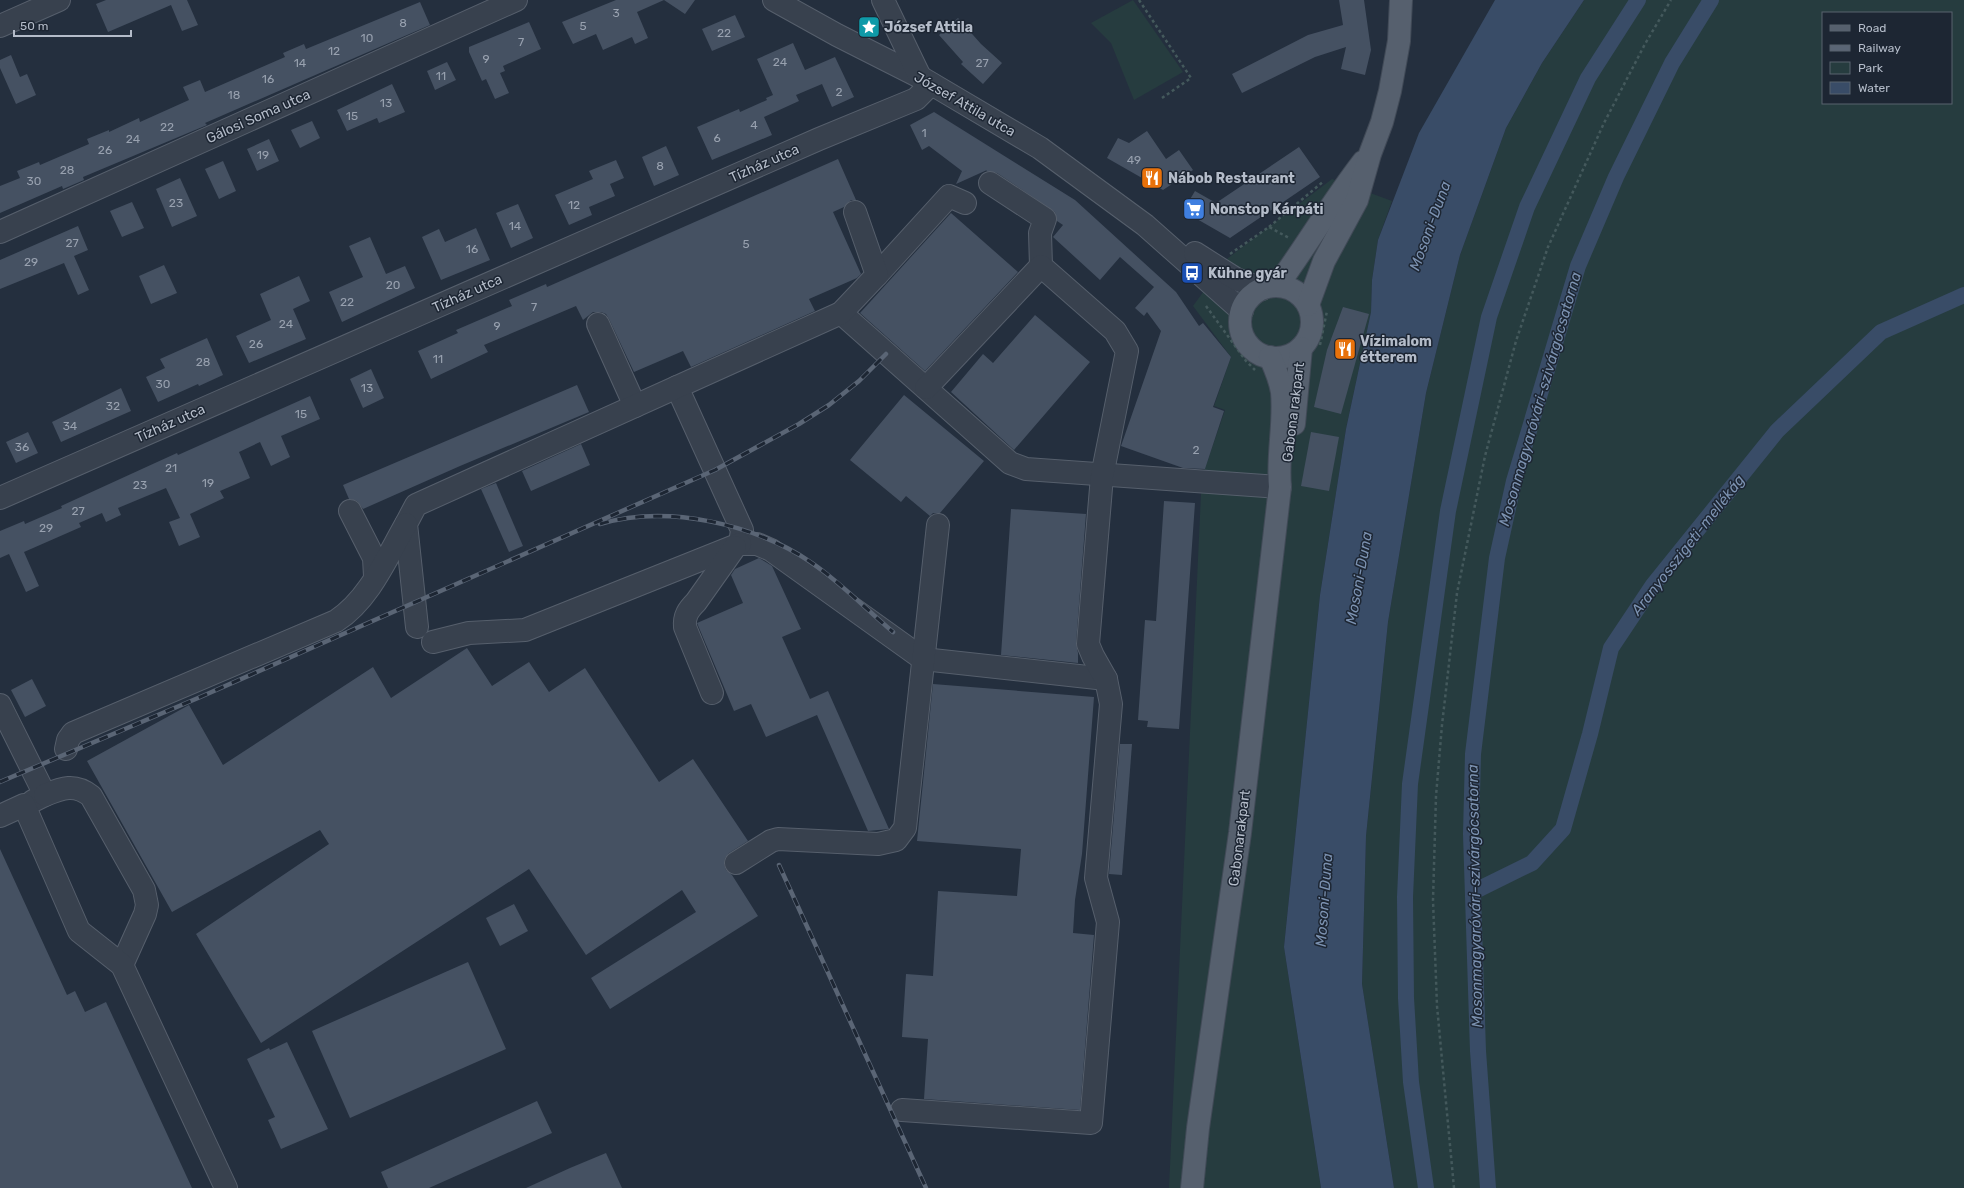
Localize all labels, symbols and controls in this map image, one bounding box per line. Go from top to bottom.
house number: 3 [612,6,620,20]
scale bar [14,12,131,38]
legend [1822,12,1952,104]
place icon: József Attila [856,14,882,40]
house number: 8 [399,16,407,30]
text: 50 m [20,19,48,33]
house number: 5 [579,19,587,33]
place label: József Attila [884,19,973,36]
text: Road [1858,21,1886,35]
house number: 22 [717,26,731,40]
house number: 10 [361,31,373,45]
house number: 7 [518,35,524,49]
text: Railway [1858,41,1901,55]
house number: 12 [328,44,340,58]
house number: 9 [482,52,490,66]
house number: 24 [773,55,788,69]
house number: 14 [294,56,307,70]
house number: 27 [975,56,989,70]
text: Park [1858,61,1884,75]
house number: 11 [436,69,446,83]
street label: József Attila utca [911,69,1018,140]
house number: 16 [262,72,274,86]
text: Water [1858,81,1890,95]
house number: 2 [835,85,843,99]
street label: Gálosi Soma utca [203,86,313,147]
house number: 18 [228,88,240,102]
house number: 13 [380,96,392,110]
house number: 15 [346,109,358,123]
house number: 4 [750,118,758,132]
house number: 22 [160,120,174,134]
house number: 1 [921,126,927,140]
house number: 6 [713,131,721,145]
house number: 24 [126,132,141,146]
street label: Tízház utca [727,140,802,186]
house number: 26 [98,143,112,157]
house number: 19 [257,148,269,162]
house number: 49 [1127,153,1141,167]
house number: 8 [656,159,664,173]
house number: 28 [60,163,74,177]
restaurant icon: Nábob Restaurant [1139,165,1165,191]
place label: Nábob Restaurant [1168,170,1295,187]
house number: 30 [27,174,41,188]
water label: Mosoni-Duna [1405,179,1455,273]
house number: 23 [169,196,183,210]
supermarket icon: Nonstop Kárpáti [1181,196,1207,222]
house number: 12 [568,198,580,212]
place label: Nonstop Kárpáti [1210,201,1324,218]
house number: 14 [509,219,522,233]
house number: 27 [65,236,79,250]
house number: 5 [742,237,750,251]
house number: 16 [466,242,478,256]
house number: 29 [24,255,38,269]
bus stop icon: Kühne gyár [1179,260,1205,286]
place label: Kühne gyár [1208,265,1288,282]
street label: Tízház utca [430,270,505,316]
water label: Mosonmagyaróvári-szivárgócsatorna [1495,270,1585,528]
house number: 20 [386,278,400,292]
house number: 22 [340,295,354,309]
house number: 7 [531,300,537,314]
house number: 24 [279,317,294,331]
house number: 9 [493,319,501,333]
place label: Vízimalom étterem [1360,333,1432,366]
restaurant icon: Vízimalom étterem [1332,336,1358,362]
house number: 26 [249,337,263,351]
house number: 11 [433,352,443,366]
house number: 28 [196,355,210,369]
street label: Gabona rakpart [1279,361,1308,463]
house number: 30 [156,377,170,391]
house number: 13 [361,381,373,395]
house number: 32 [106,399,120,413]
street label: Tízház utca [133,400,208,446]
house number: 15 [295,407,307,421]
house number: 34 [63,419,78,433]
house number: 36 [15,440,29,454]
house number: 2 [1192,443,1200,457]
house number: 21 [165,461,177,475]
water label: Aranyosszigeti-mellékág [1627,471,1748,620]
house number: 19 [202,476,214,490]
house number: 23 [133,478,147,492]
house number: 27 [71,504,85,518]
house number: 29 [39,521,53,535]
water label: Mosoni-Duna [1342,530,1376,626]
water label: Mosonmagyaróvári-szivárgócsatorna [1464,764,1486,1028]
street label: Gabonarakpart [1225,788,1254,887]
water label: Mosoni-Duna [1312,852,1336,947]

